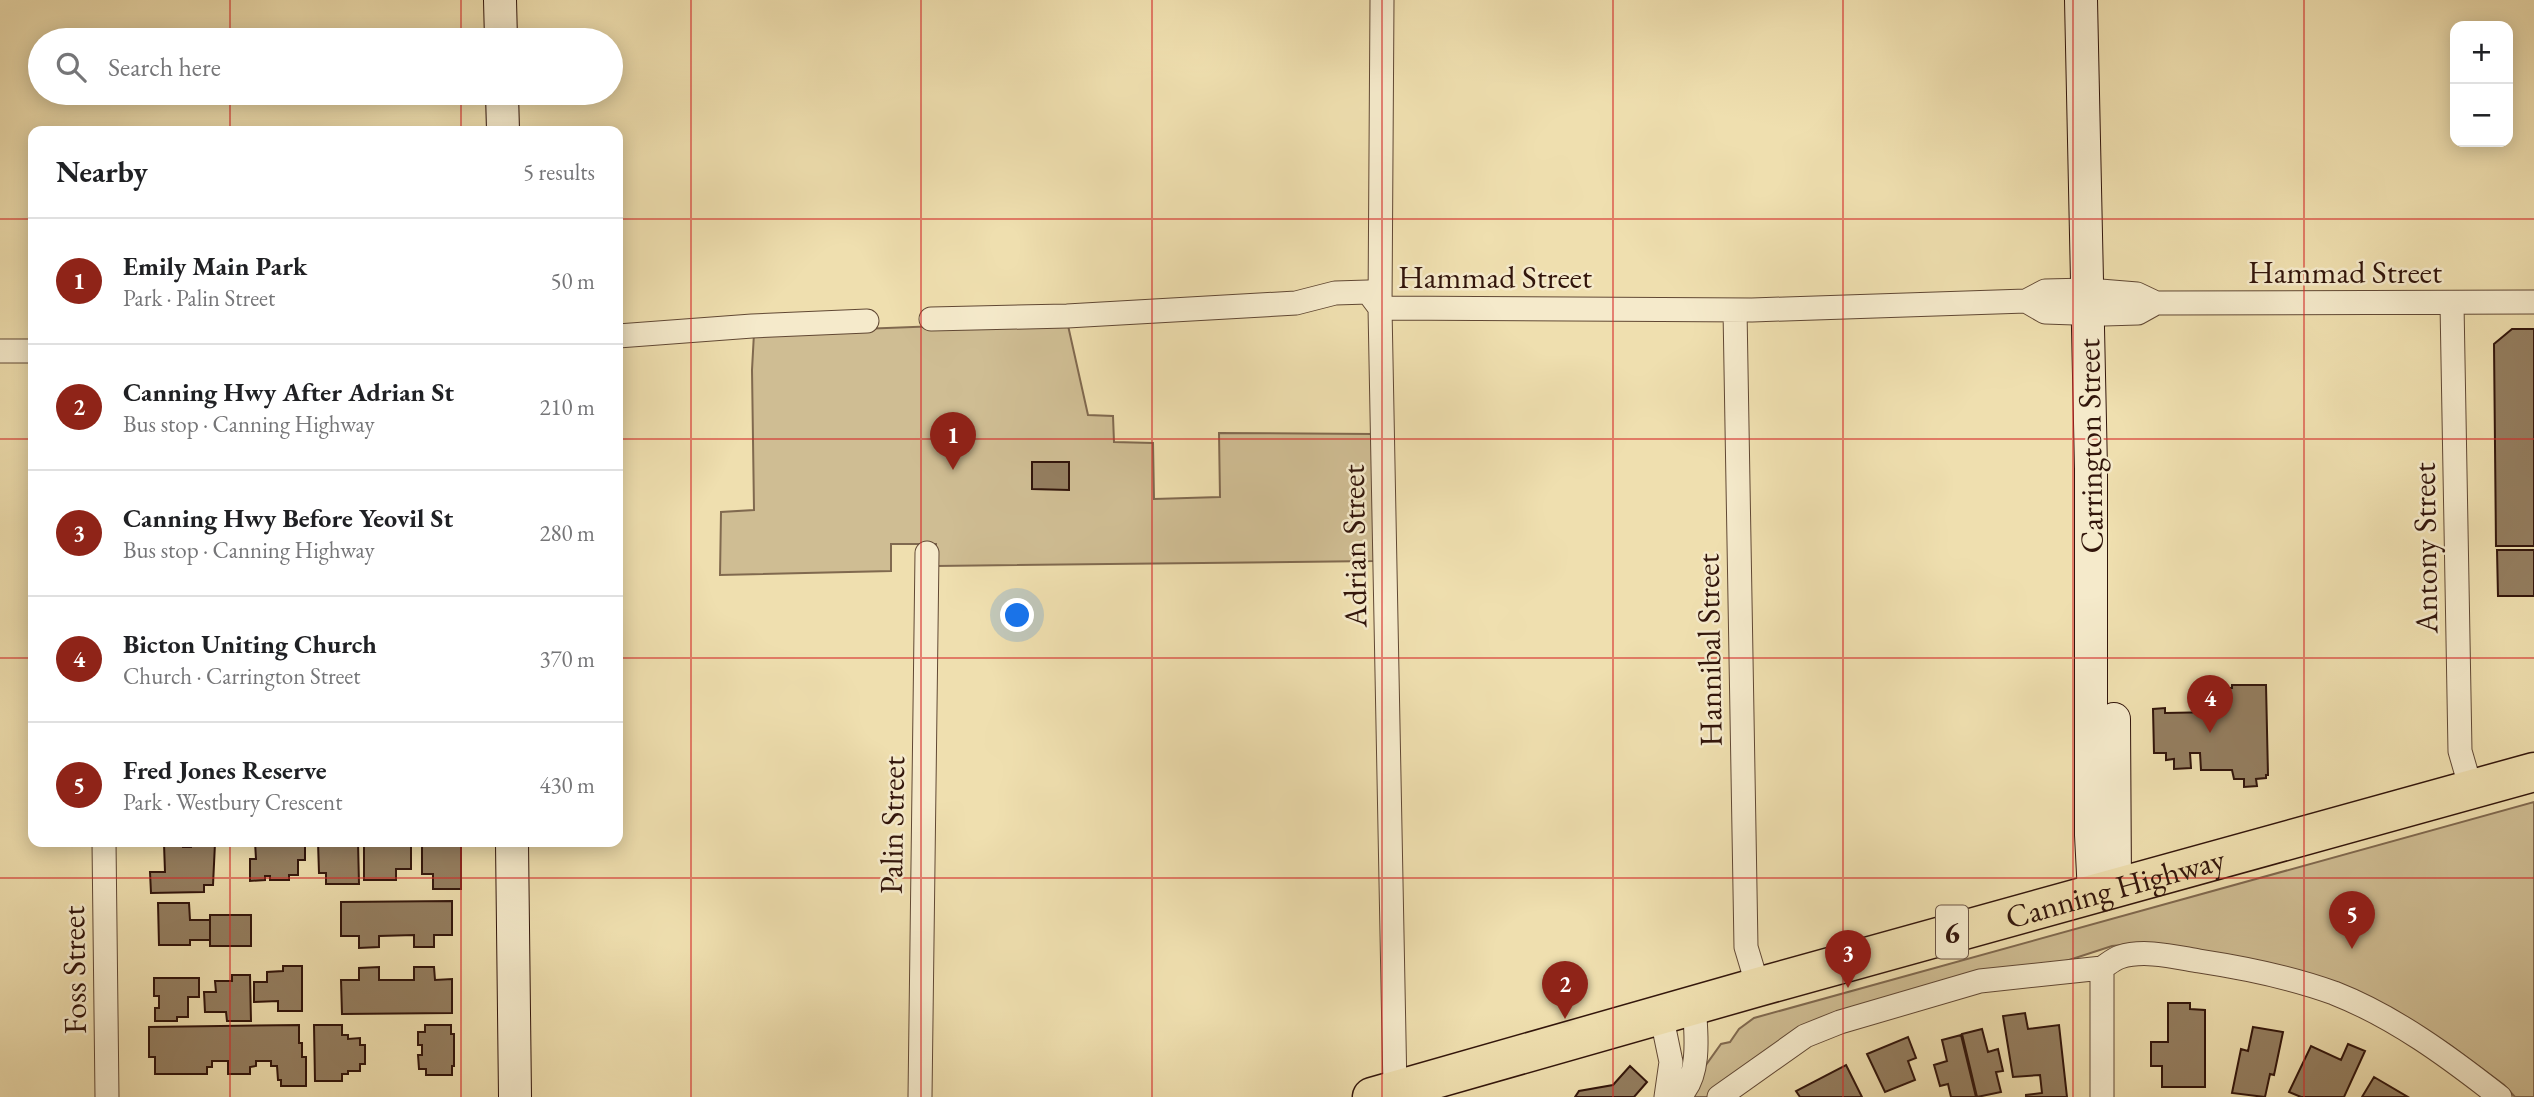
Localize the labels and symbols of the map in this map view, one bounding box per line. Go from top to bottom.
street label: Hammad Street [2248,251,2442,293]
street label: Hammad Street [1398,256,1592,298]
street label: Carrington Street [2067,338,2113,554]
pin: 1 [930,412,976,470]
street label: Antony Street [2403,462,2448,635]
street label: Adrian Street [1332,464,1376,629]
street label: Hannibal Street [1686,553,1732,747]
your location [1000,598,1034,632]
pin: 4 [2187,675,2233,733]
street label: Palin Street [870,756,914,894]
street label: Canning Highway [2001,837,2230,938]
pin: 5 [2329,891,2375,949]
street label: Foss Street [52,905,96,1035]
road number: 6 [1936,906,1968,958]
pin: 3 [1825,930,1871,988]
pin: 2 [1542,961,1588,1019]

